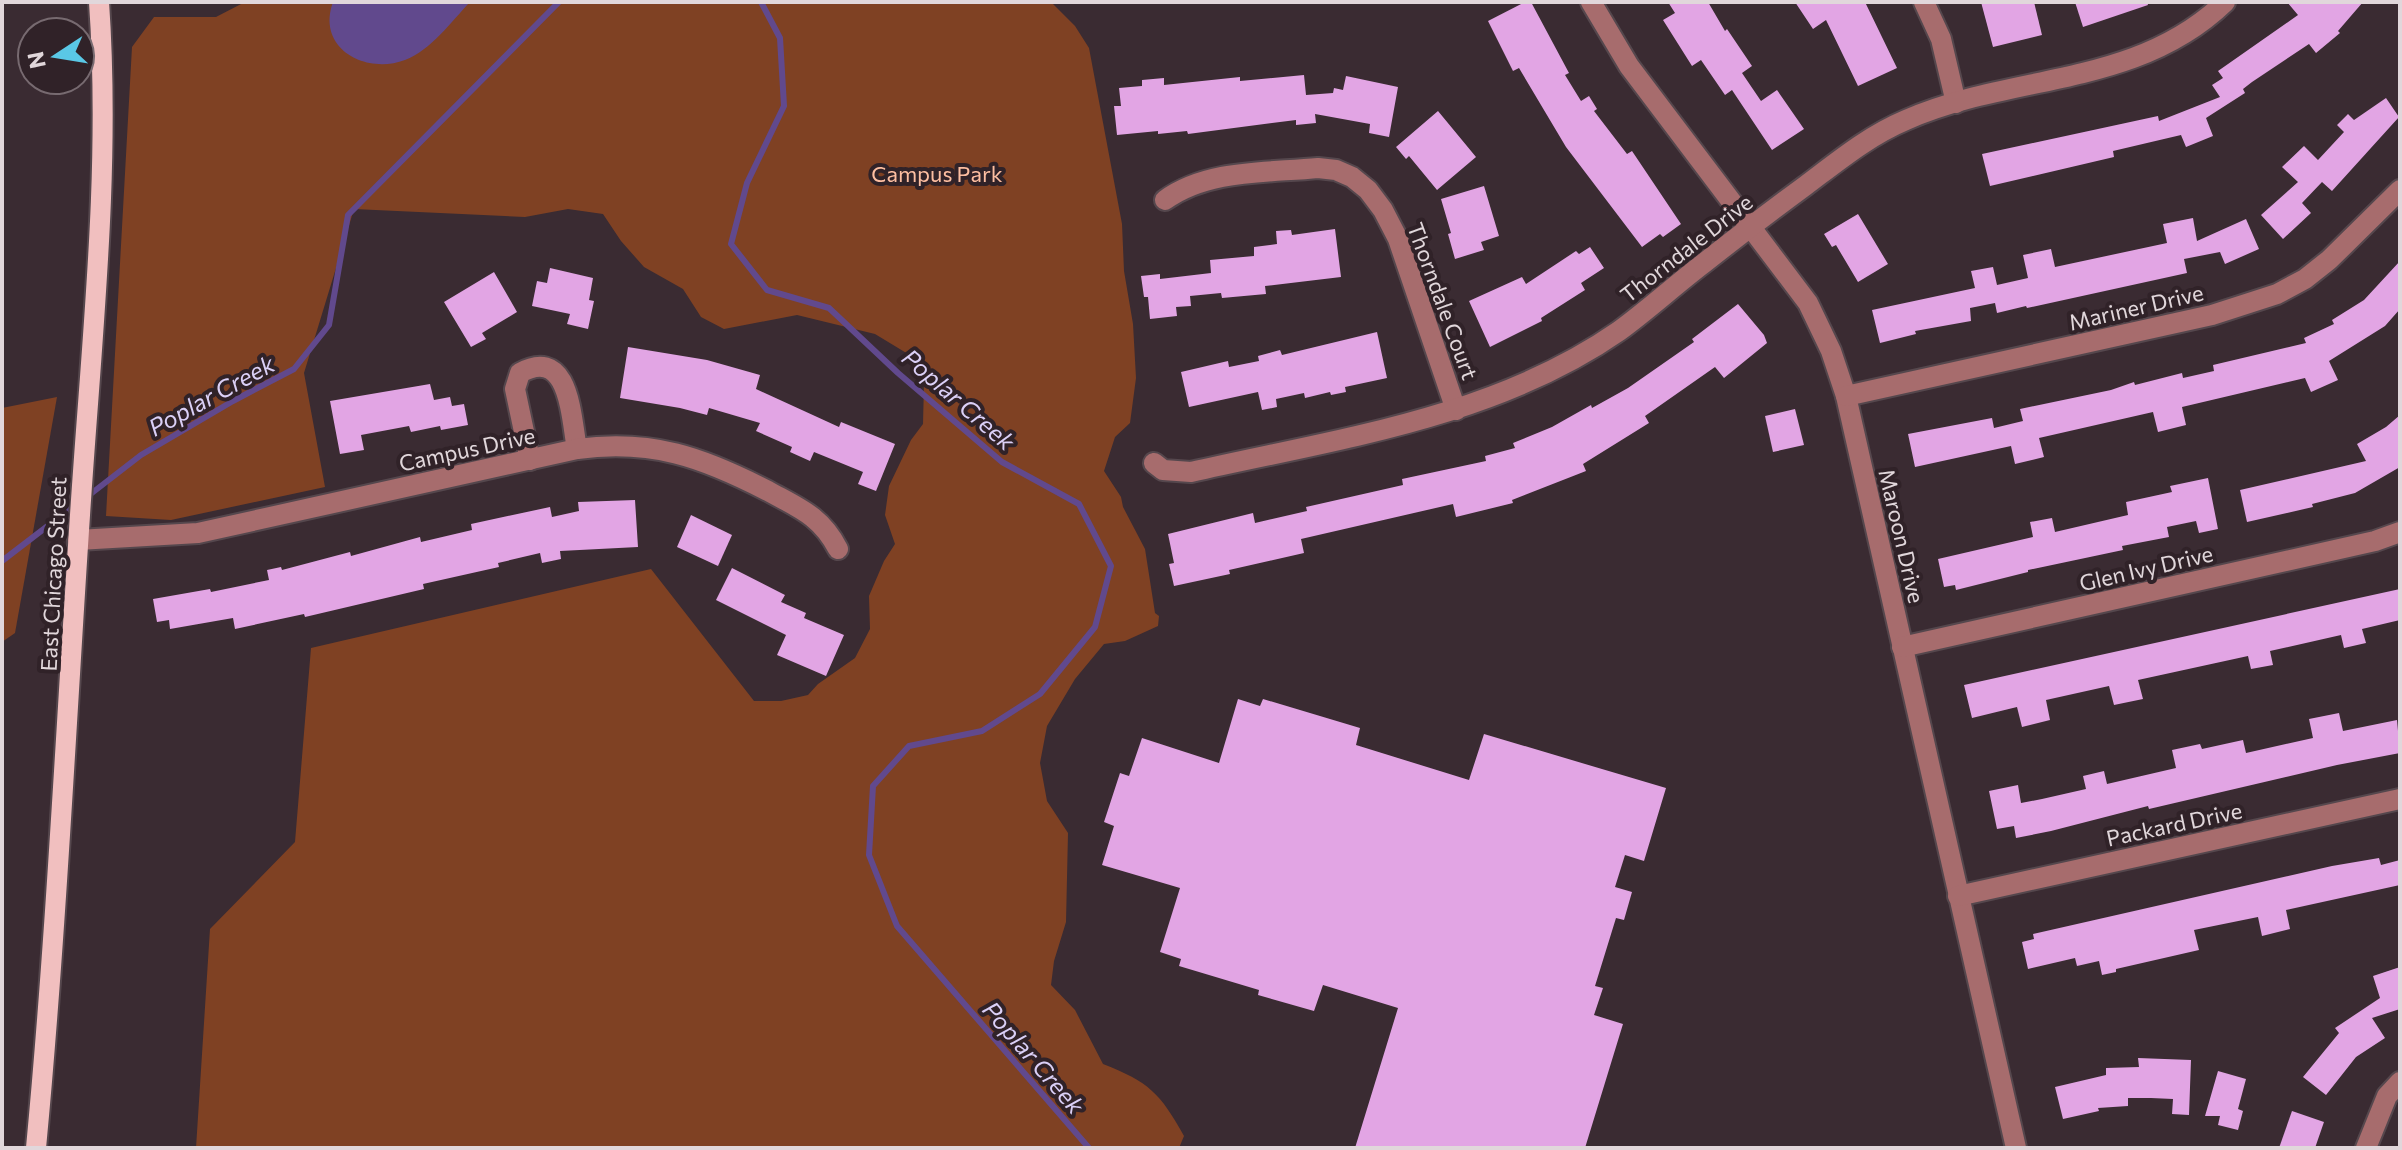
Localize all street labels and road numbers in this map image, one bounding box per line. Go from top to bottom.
street label: Thorndale Drive [1615,188,1757,308]
street label: Thorndale Court [1402,219,1484,383]
street label: Mariner Drive [2066,278,2206,336]
street label: Campus Drive [396,421,538,477]
street label: Maroon Drive [1873,466,1931,606]
street label: East Chicago Street [34,476,72,672]
street label: Glen Ivy Drive [2077,540,2215,596]
street label: Packard Drive [2104,796,2244,852]

